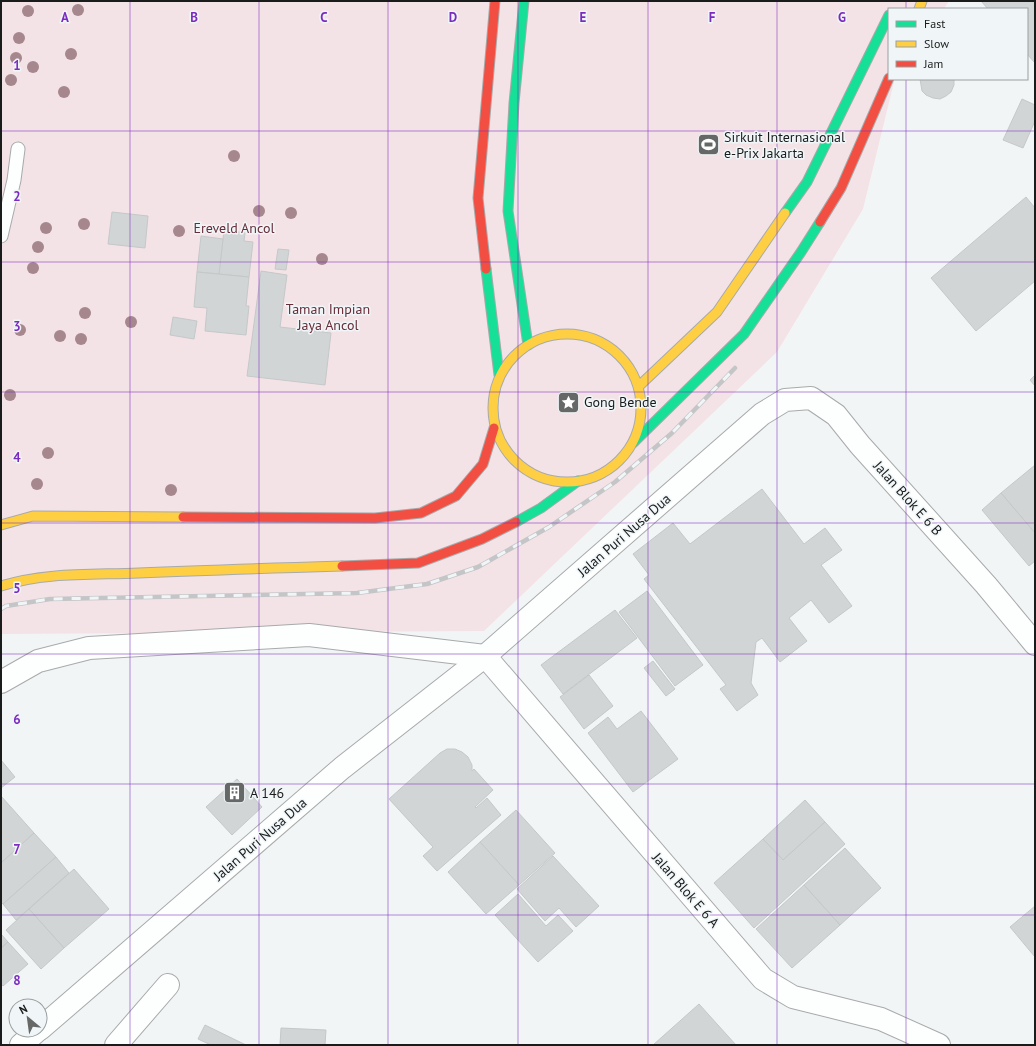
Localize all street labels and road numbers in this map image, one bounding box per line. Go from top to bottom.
street label: Jalan Blok E 6 B [869,456,946,539]
street label: Jalan Puri Nusa Dua [573,490,674,581]
street label: Jalan Puri Nusa Dua [209,794,310,885]
street label: Jalan Blok E 6 A [648,848,724,932]

